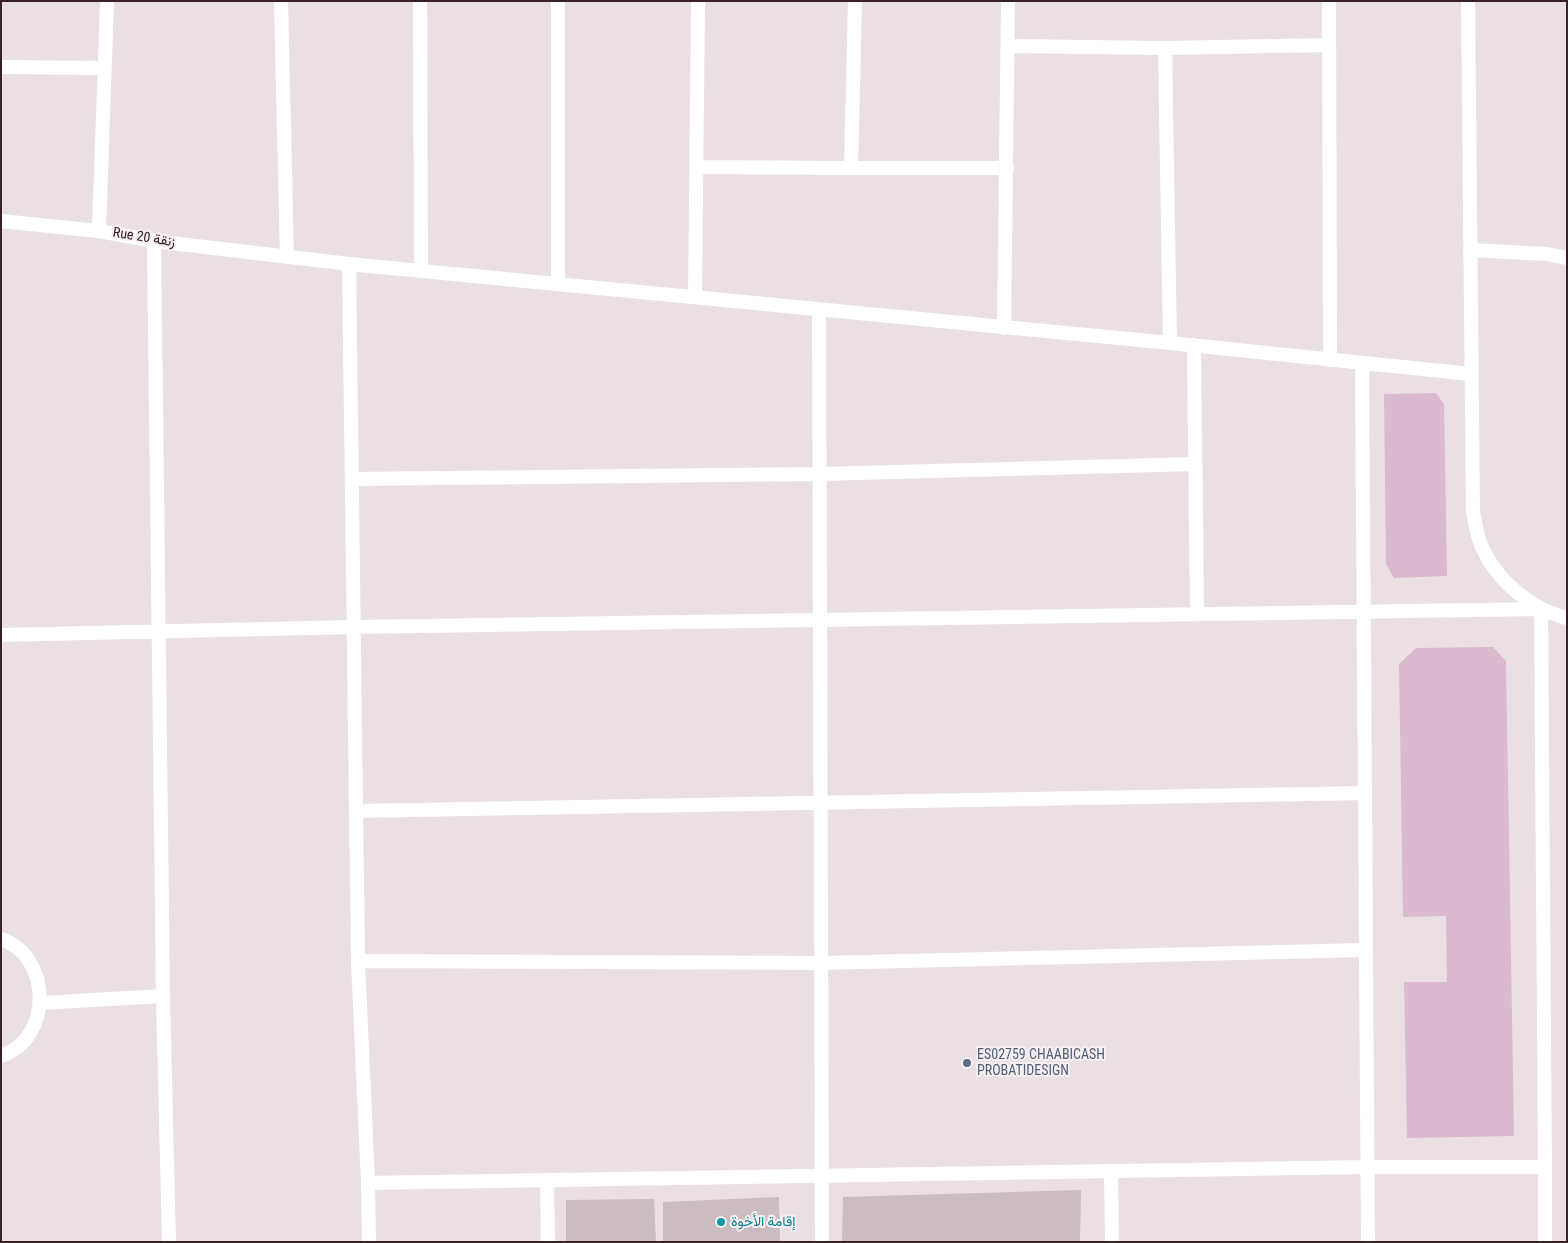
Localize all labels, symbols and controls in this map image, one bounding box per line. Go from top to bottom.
street label: Rue 20 زنقة [112,225,176,251]
place label: ES02759 CHAABICASH PROBATIDESIGN [977,1047,1105,1080]
marker: ES02759 CHAABICASH PROBATIDESIGN [961,1057,973,1069]
place label: إقامة الأخوة [731,1214,796,1230]
marker: إقامة الأخوة [715,1216,727,1228]

